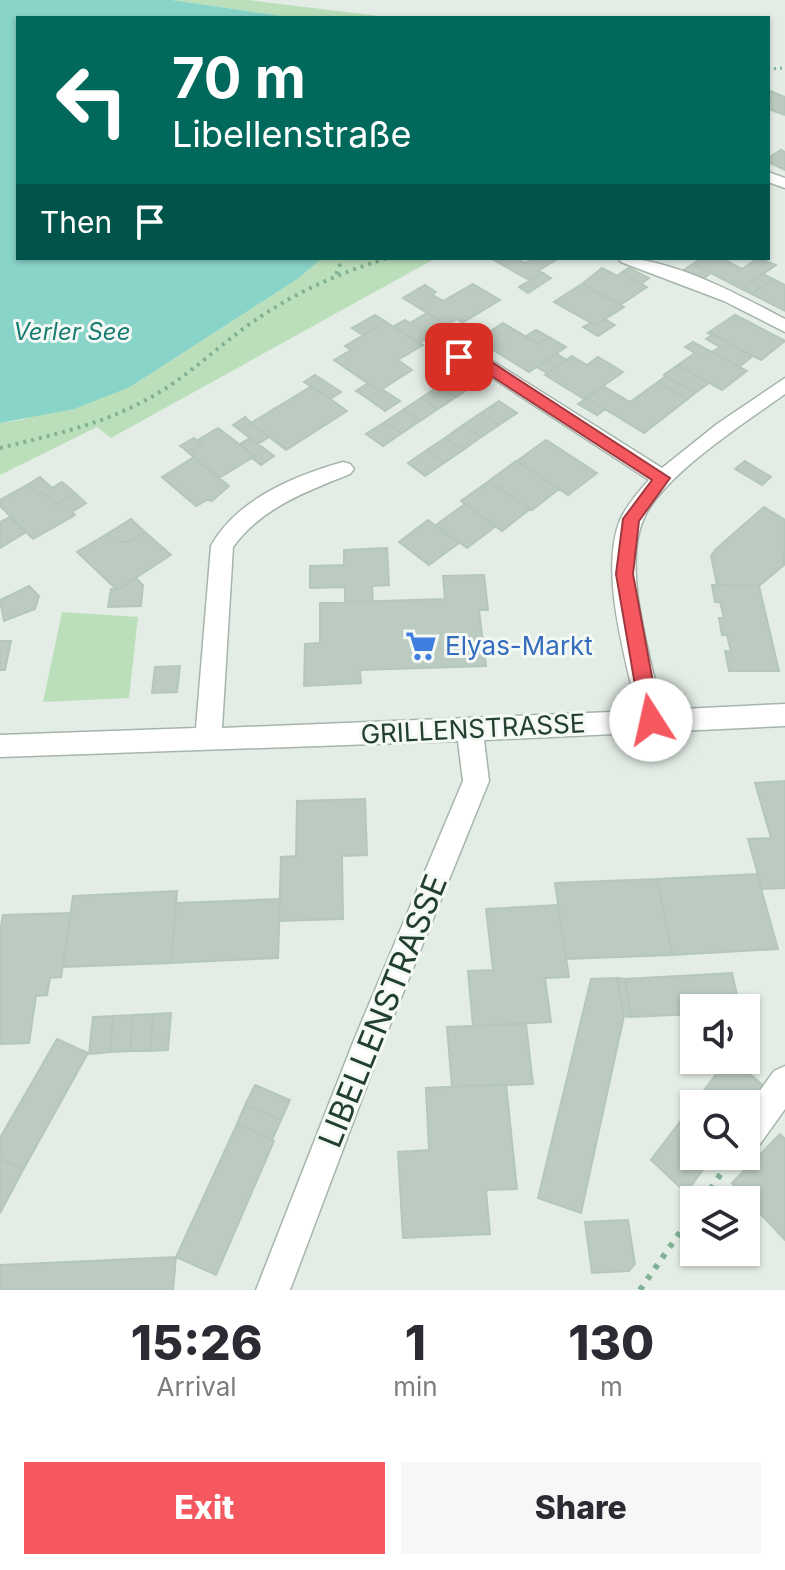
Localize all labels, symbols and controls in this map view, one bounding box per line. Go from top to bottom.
text: 70 m [172,44,306,112]
icon: left [40,48,144,152]
text: Libellenstraße [172,112,412,156]
icon: arrive [128,200,172,244]
text: Then [40,204,112,240]
water label: Verler See [13,317,131,346]
pin [425,323,493,391]
icon: arrive [437,335,481,379]
supermarket icon: Elyas-Markt [404,629,438,663]
place label: Elyas-Markt [445,630,593,661]
position arrow [609,678,693,762]
street label: GRILLENSTRASSE [360,707,586,750]
street label: LIBELLENSTRASSE [310,869,455,1153]
map controls [680,994,760,1266]
button: sound [680,994,760,1074]
button: search [680,1090,760,1170]
button: layers [680,1186,760,1266]
text: 15:26 [131,1313,262,1372]
text: 1 [405,1313,426,1372]
text: 130 [568,1313,654,1372]
text: Arrival [157,1371,237,1402]
text: min [393,1371,438,1402]
text: m [600,1371,623,1402]
button: Exit [24,1462,385,1554]
button: Share [401,1462,761,1554]

